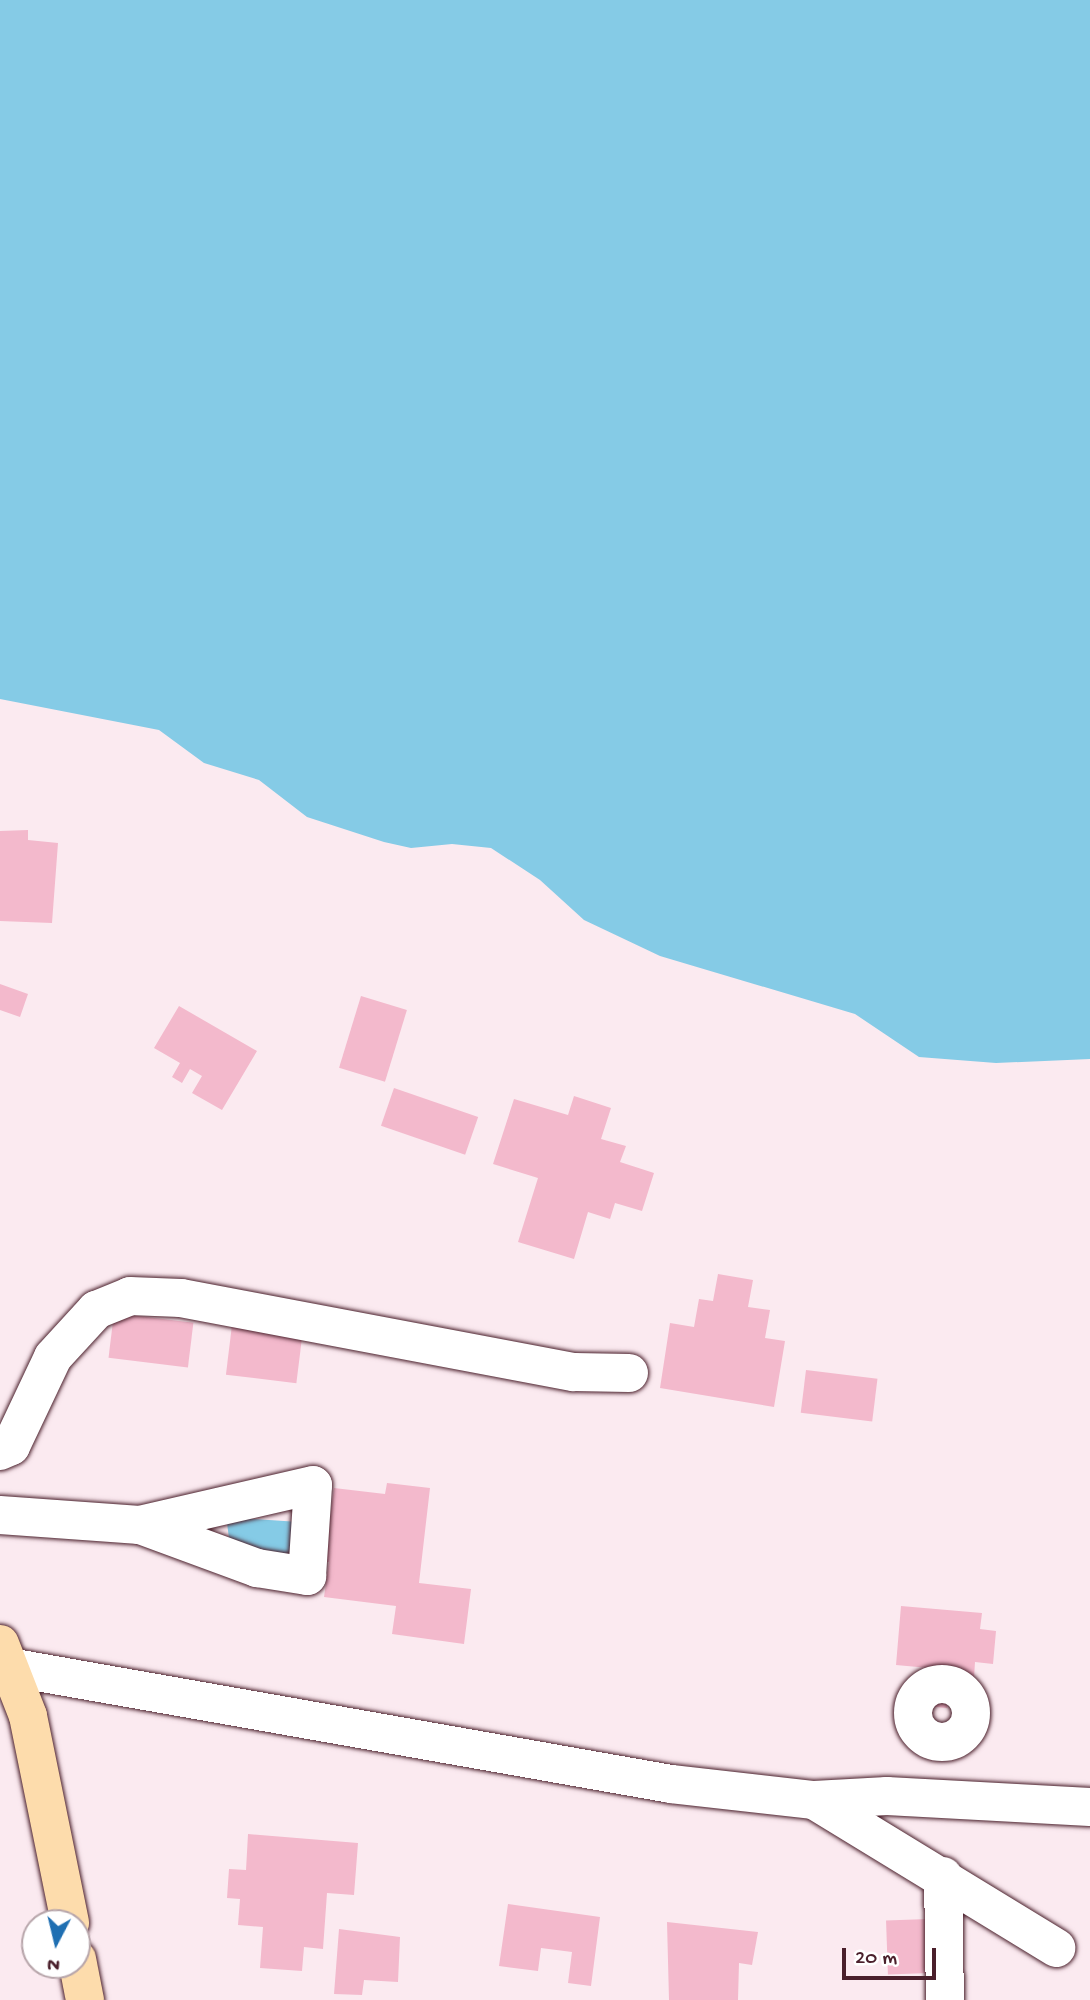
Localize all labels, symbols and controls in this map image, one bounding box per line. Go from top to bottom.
north arrow [21,1909,91,1979]
scale bar [845,1934,940,1978]
text: 20 m [855,1947,897,1972]
text: N [46,1951,61,1976]

